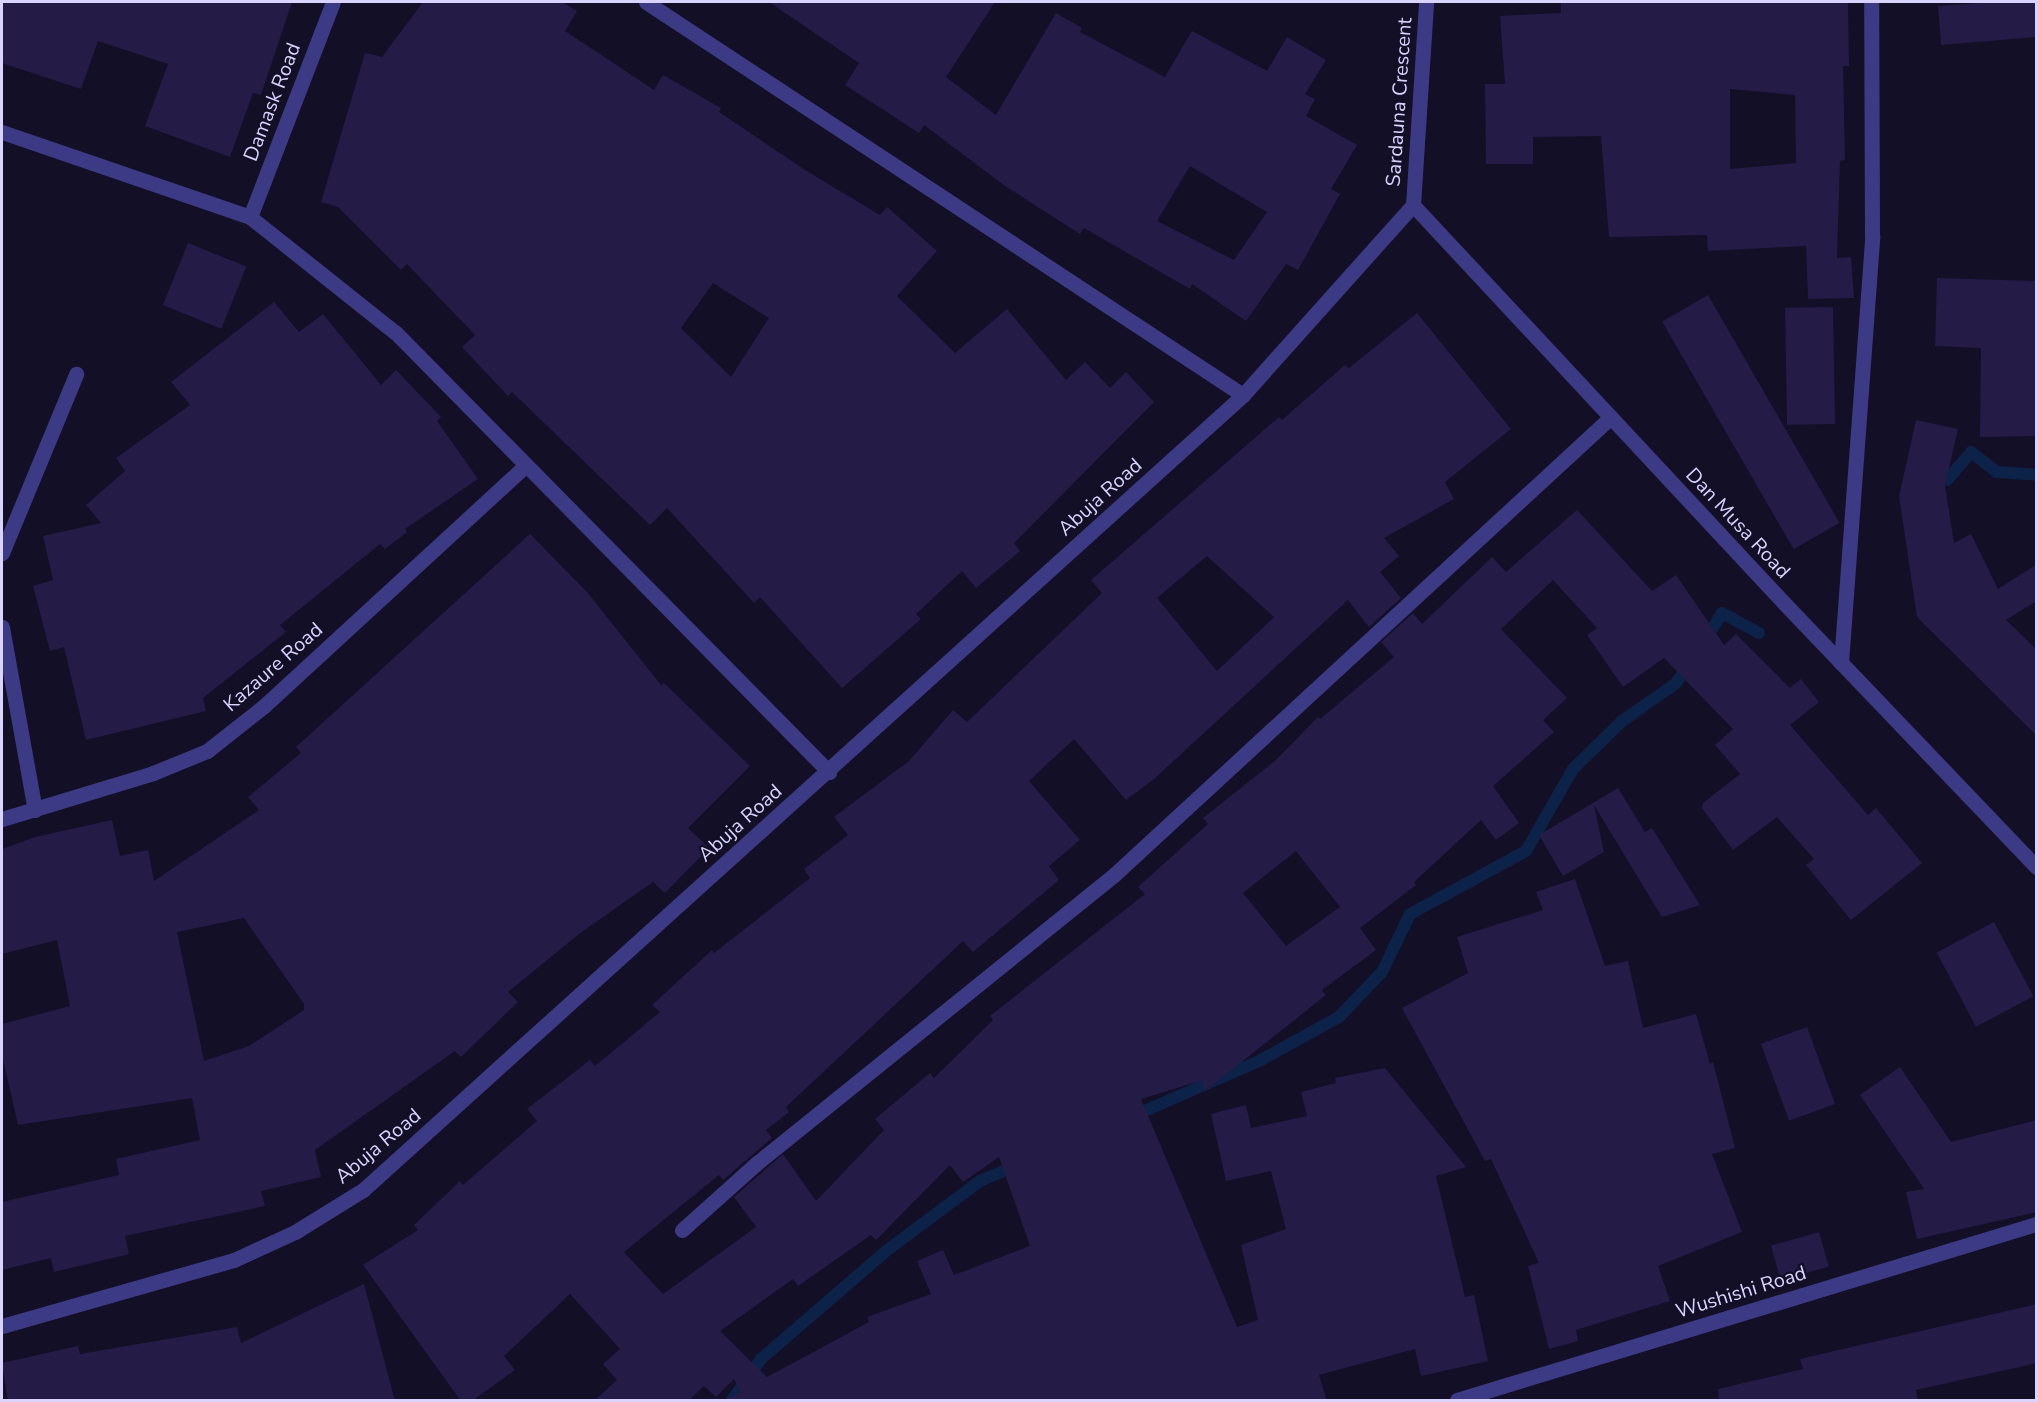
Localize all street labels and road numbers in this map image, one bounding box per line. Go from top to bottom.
street label: Sardauna Crescent [1381,17,1417,187]
street label: Damask Road [238,40,306,164]
street label: Abuja Road [1053,453,1147,541]
street label: Dan Musa Road [1681,463,1795,583]
street label: Kazaure Road [219,617,327,717]
street label: Abuja Road [693,779,787,867]
street label: Abuja Road [330,1103,426,1189]
street label: Wushishi Road [1673,1261,1809,1323]

